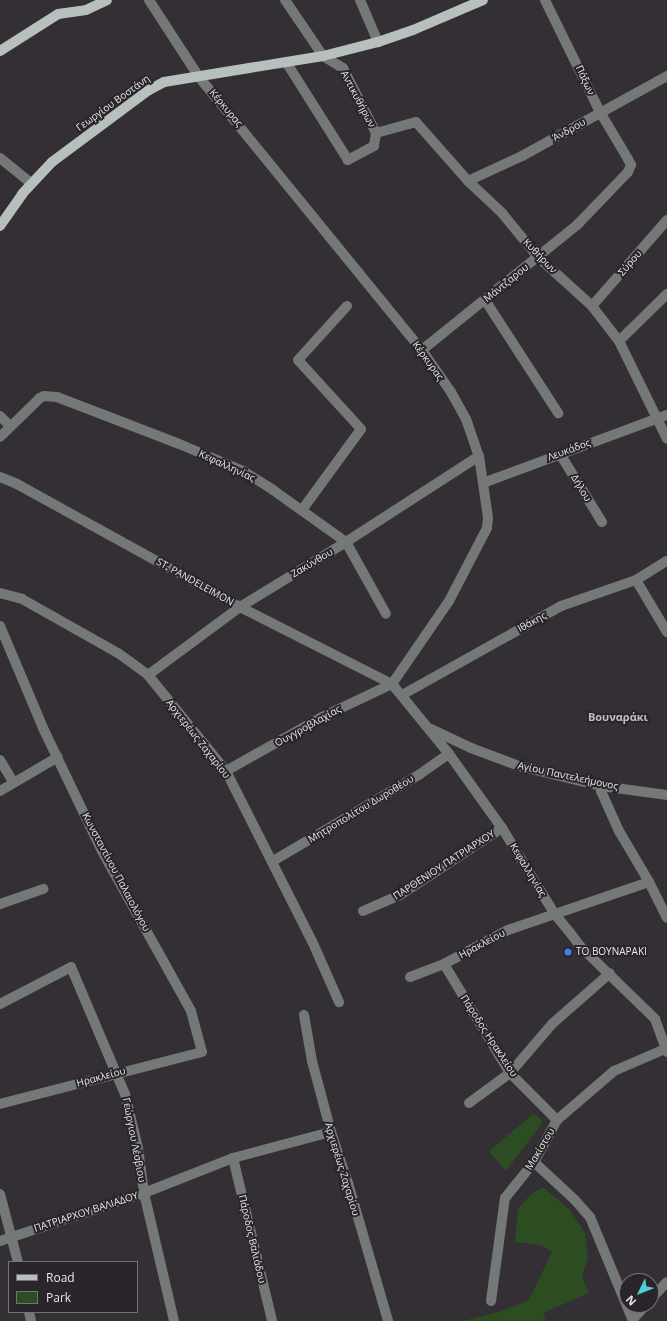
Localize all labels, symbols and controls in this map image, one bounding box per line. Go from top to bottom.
street label: Πάξων [573,63,597,97]
street label: Αντικυθήρων [338,69,378,129]
street label: Γεωργίου Βοστάνη [74,72,152,134]
street label: Κέρκυρας [207,87,245,129]
street label: Άνδρου [550,116,588,144]
street label: Κυθήρων [521,236,559,276]
street label: Σύρου [616,248,644,278]
street label: Μάντζαρου [481,261,531,305]
street label: Κέρκυρας [410,339,446,383]
street label: Λευκάδος [546,437,592,463]
street label: Κεφαλληνίας [197,448,257,484]
street label: Δήλου [568,472,594,504]
street label: Ζακύνθου [289,546,335,580]
street label: ST. PANDELEIMON [154,556,236,608]
street label: Ιθάκης [516,609,548,635]
street label: Αρχιερέως Ζαχαρίου [163,697,233,781]
street label: Ουγγροβλαχίας [273,703,343,749]
district label: Βουναράκι [588,710,648,724]
street label: Αγίου Παντελεήμονος [517,759,619,793]
street label: Μητροπολίτου Δωροθέου [306,773,416,845]
street label: Κωνσταντίνου Παλαιολόγου [80,811,152,933]
street label: ΠΑΡΘΕΝΙΟΥ ΠΑΤΡΙΑΡΧΟΥ [391,828,497,902]
street label: Κεφαλληνίας [507,841,549,899]
street label: Ηρακλείου [457,927,507,961]
place label: ΤΟ ΒΟΥΝΑΡΑΚΙ [576,946,647,958]
marker: ΤΟ ΒΟΥΝΑΡΑΚΙ [563,947,573,957]
street label: Πάροδος Ηρακλείου [458,993,520,1079]
street label: Ηρακλείου [75,1065,127,1089]
street label: Γεώργιου Λέσβιου [120,1097,148,1183]
street label: Αρχιερέως Ζαχαρίου [322,1121,362,1217]
street label: Μακίστου [523,1126,557,1172]
street label: ΠΑΤΡΙΑΡΧΟΥ ΒΑΛΙΑΔΟΥ [32,1189,140,1235]
street label: Πάροδος Βαλιάδου [236,1194,268,1284]
legend [8,1261,138,1313]
text: Road [46,1269,75,1286]
north arrow [619,1273,659,1313]
text: Park [46,1289,71,1306]
text: N [622,1292,639,1309]

